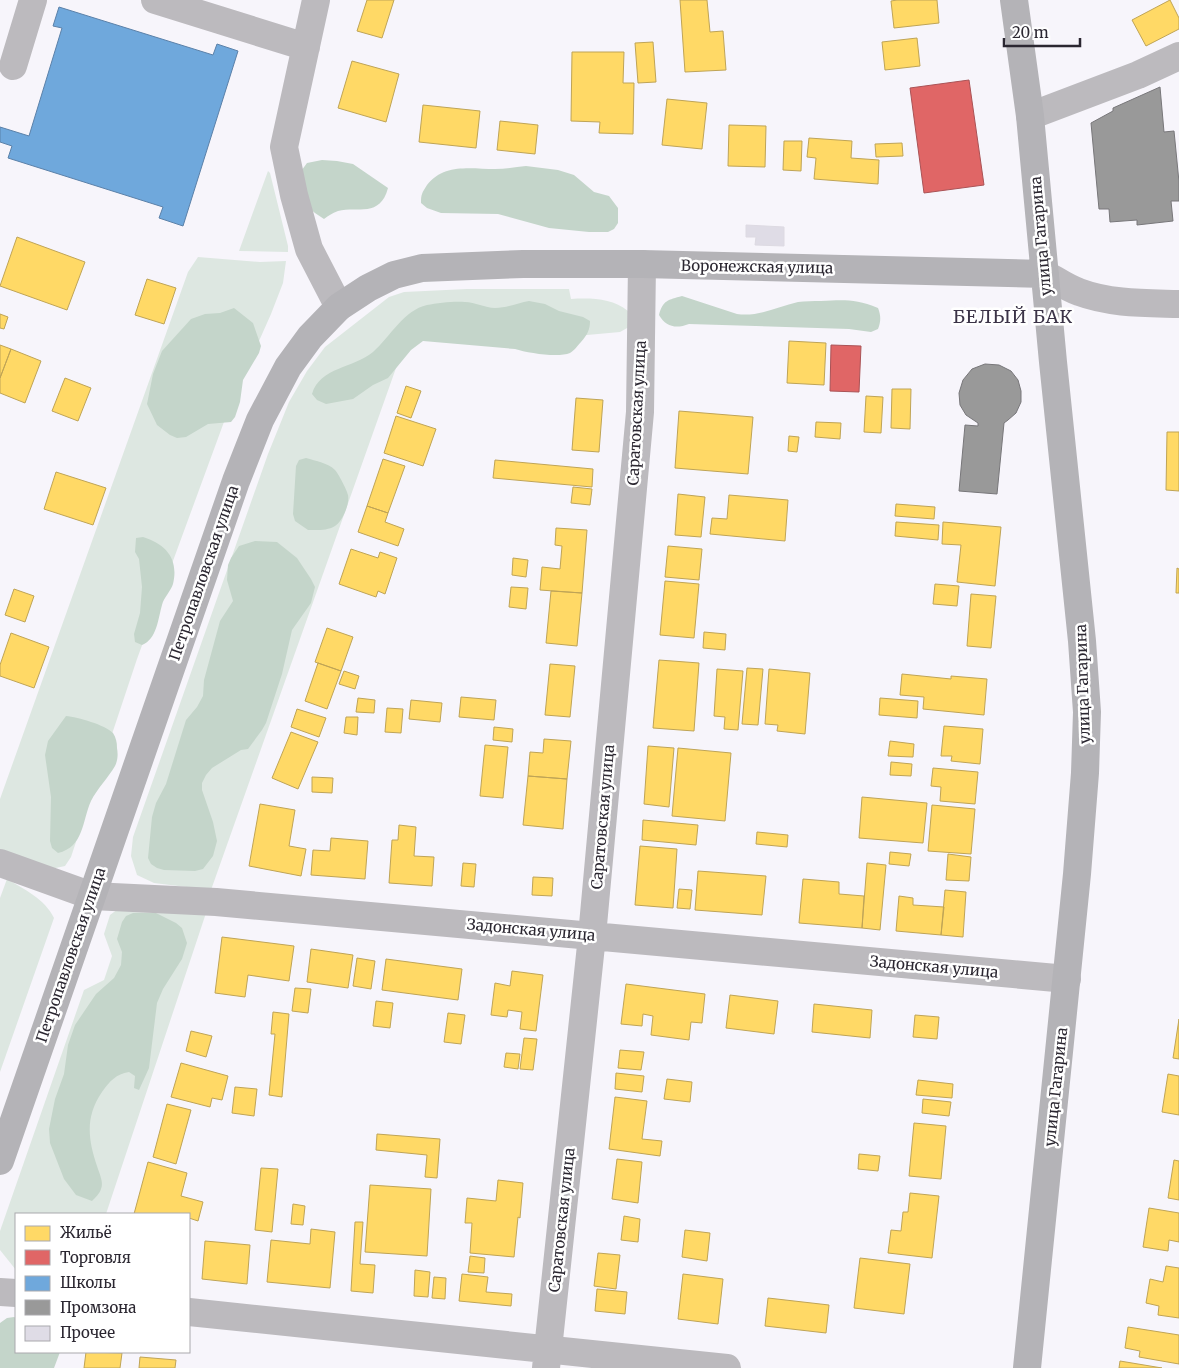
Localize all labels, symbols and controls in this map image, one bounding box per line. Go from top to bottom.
scale bar [1004,15,1080,47]
text: 20 m [1012,23,1049,42]
street label: улица Гагарина [1026,176,1055,297]
street label: Воронежская улица [681,256,833,277]
district label: БЕЛЫЙ БАК [953,305,1073,328]
street label: Саратовская улица [623,340,650,486]
street label: Петропавловская улица [165,483,242,663]
street label: улица Гагарина [1071,624,1094,744]
street label: Саратовская улица [587,744,618,890]
street label: Петропавловская улица [32,865,109,1045]
street label: Задонская улица [466,914,596,945]
street label: Задонская улица [869,951,999,982]
street label: улица Гагарина [1040,1026,1071,1147]
street label: Саратовская улица [544,1147,579,1293]
legend [15,1213,190,1353]
text: Жильё [60,1223,112,1242]
text: Торговля [60,1248,131,1267]
text: Школы [60,1273,116,1292]
text: Промзона [60,1298,136,1317]
text: Прочее [60,1323,115,1342]

